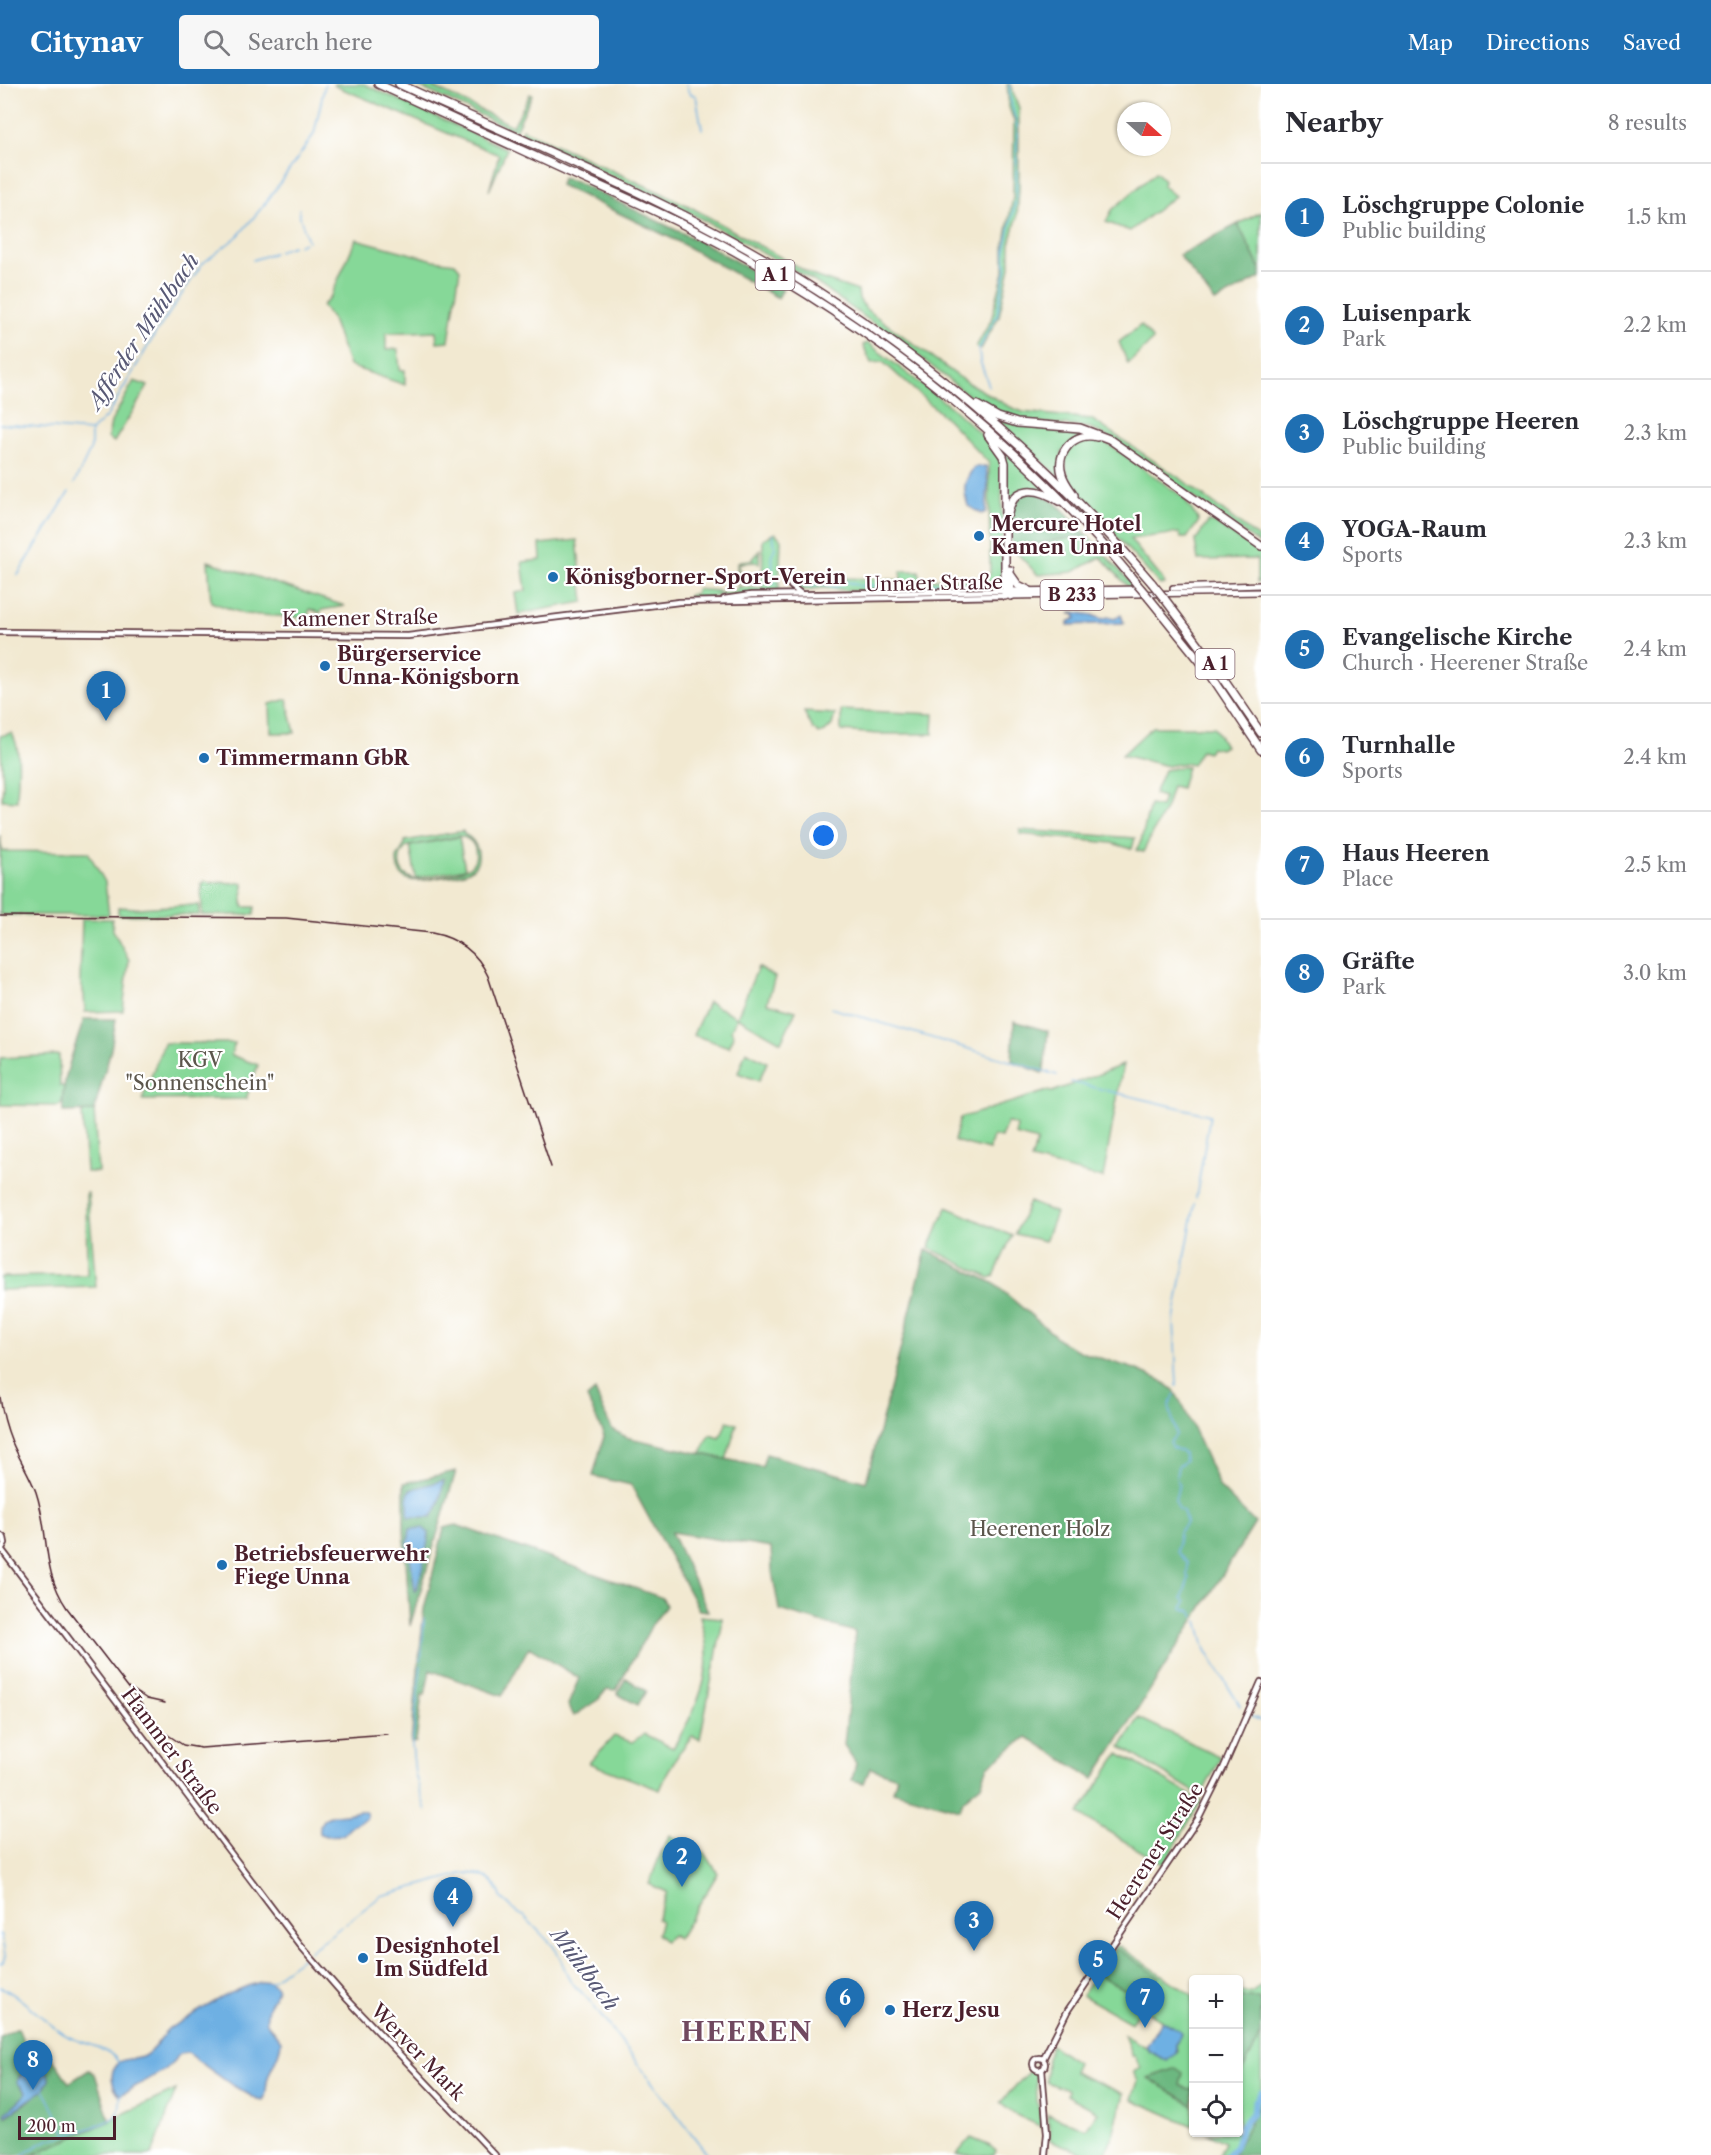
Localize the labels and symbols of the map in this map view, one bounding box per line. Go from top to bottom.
north arrow [1117,102,1171,156]
water label: Afferder Mühlbach [80,249,204,416]
road number: A 1 [756,260,794,290]
place label: Mercure Hotel Kamen Unna [991,512,1142,559]
marker: Mercure Hotel Kamen Unna [972,529,986,543]
place label: Könisgborner-Sport-Verein [565,565,847,589]
marker: Könisgborner-Sport-Verein [546,570,560,584]
street label: Unnaer Straße [865,570,1003,596]
road number: B 233 [1040,580,1104,610]
street label: Kamener Straße [282,605,438,631]
place label: Bürgerservice Unna-Königsborn [337,642,520,689]
road number: A 1 [1196,649,1234,679]
marker: Bürgerservice Unna-Königsborn [318,659,332,673]
pin: 1 [86,672,126,721]
place label: Timmermann GbR [216,746,410,770]
marker: Timmermann GbR [197,751,211,765]
your location [809,821,838,850]
park label: KGV "Sonnenschein" [126,1048,274,1095]
park label: Heerener Holz [970,1517,1110,1541]
place label: Betriebsfeuerwehr Fiege Unna [234,1542,429,1589]
marker: Betriebsfeuerwehr Fiege Unna [215,1558,229,1572]
street label: Hammer Straße [117,1683,227,1819]
street label: Heerener Straße [1102,1778,1208,1924]
pin: 2 [662,1838,702,1887]
pin: 4 [434,1878,472,1927]
pin: 3 [954,1902,994,1951]
water label: Mühlbach [544,1920,624,2015]
place label: Designhotel Im Südfeld [375,1934,499,1981]
pin: 5 [1078,1940,1118,1990]
marker: Designhotel Im Südfeld [356,1951,370,1965]
pin: 6 [826,1978,864,2028]
pin: 7 [1126,1978,1164,2028]
street label: Werver Mark [365,1998,471,2106]
place label: Herz Jesu [902,1998,1000,2022]
marker: Herz Jesu [883,2003,897,2017]
district label: HEEREN [681,2016,813,2048]
pin: 8 [14,2040,52,2090]
scale bar [18,2113,116,2140]

